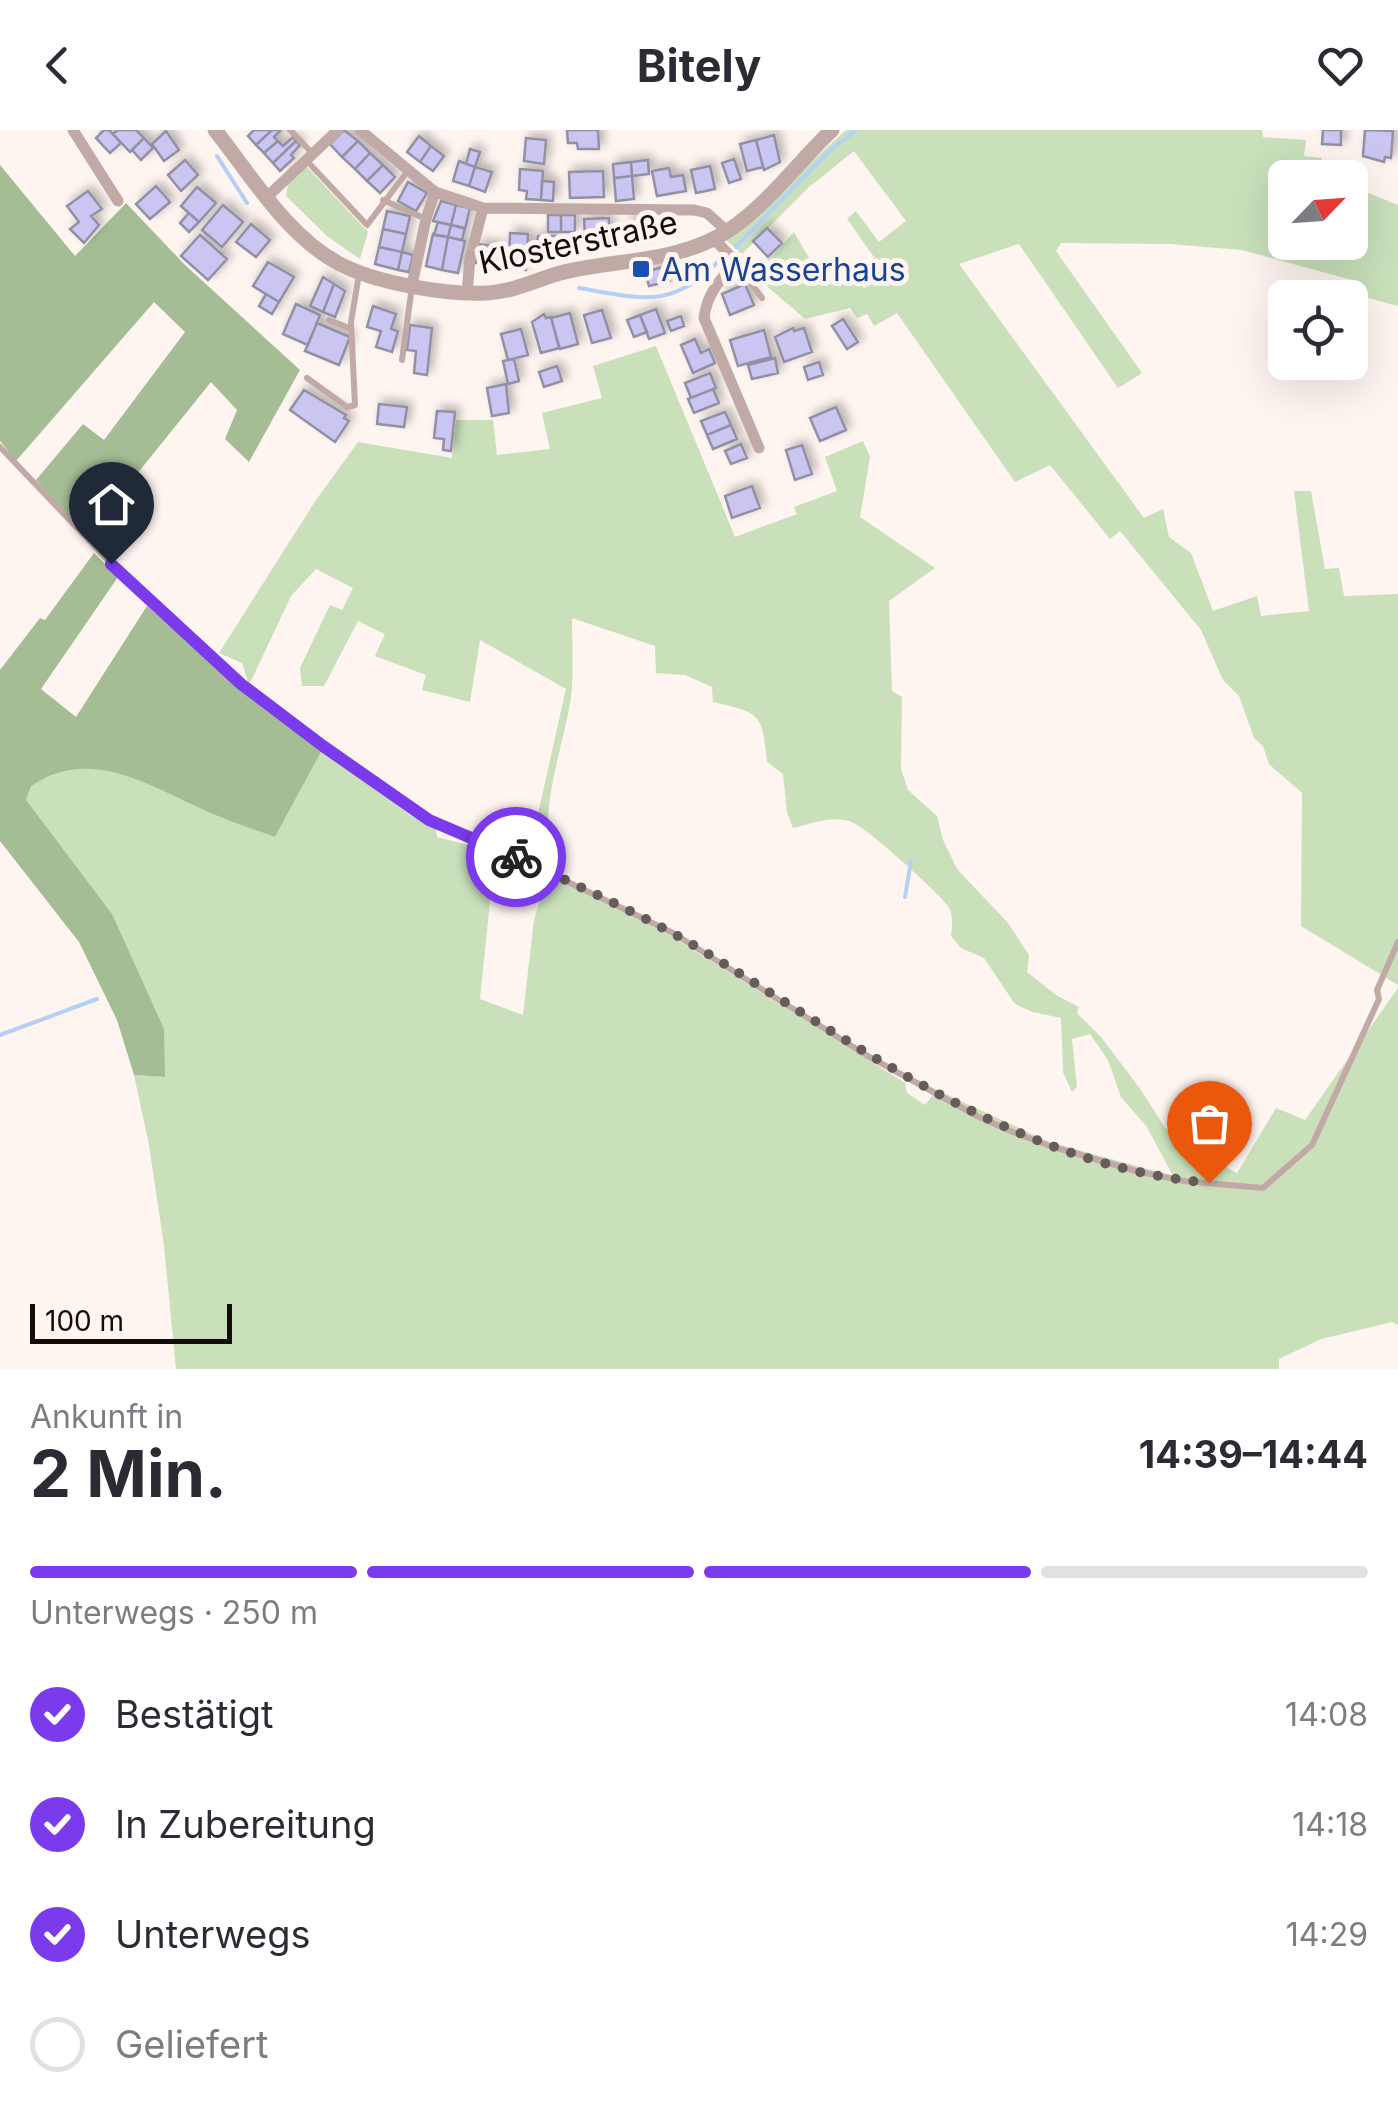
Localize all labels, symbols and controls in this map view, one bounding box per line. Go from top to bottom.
icon: back [30,38,85,93]
text: Bitely [637,38,761,93]
icon: heart [1313,38,1368,93]
north arrow [1268,160,1368,260]
map controls [1268,160,1368,380]
street label: Klosterstraße [475,202,681,282]
place label: Am Wasserhaus [661,250,906,289]
marker: Am Wasserhaus [630,258,652,280]
button: locate [1268,280,1368,380]
pin [69,462,154,565]
icon: home [84,477,139,532]
courier [466,807,566,907]
icon: bike [489,830,544,885]
pin [1167,1081,1252,1184]
icon: bag [1182,1096,1237,1151]
scale bar [30,1299,232,1344]
text: 100 m [45,1304,124,1338]
text: Ankunft in [30,1397,183,1436]
text: 14:39–14:44 [1139,1431,1368,1477]
text: 2 Min. [30,1434,227,1513]
text: Unterwegs · 250 m [30,1593,318,1632]
icon: check [30,1687,85,1742]
text: Bestätigt [115,1691,273,1737]
text: 14:08 [1285,1695,1368,1734]
icon: check [30,1797,85,1852]
text: In Zubereitung [115,1801,376,1847]
text: 14:18 [1292,1805,1368,1844]
icon: check [30,1907,85,1962]
text: Unterwegs [115,1911,311,1957]
text: 14:29 [1286,1915,1368,1954]
text: Geliefert [115,2021,269,2067]

